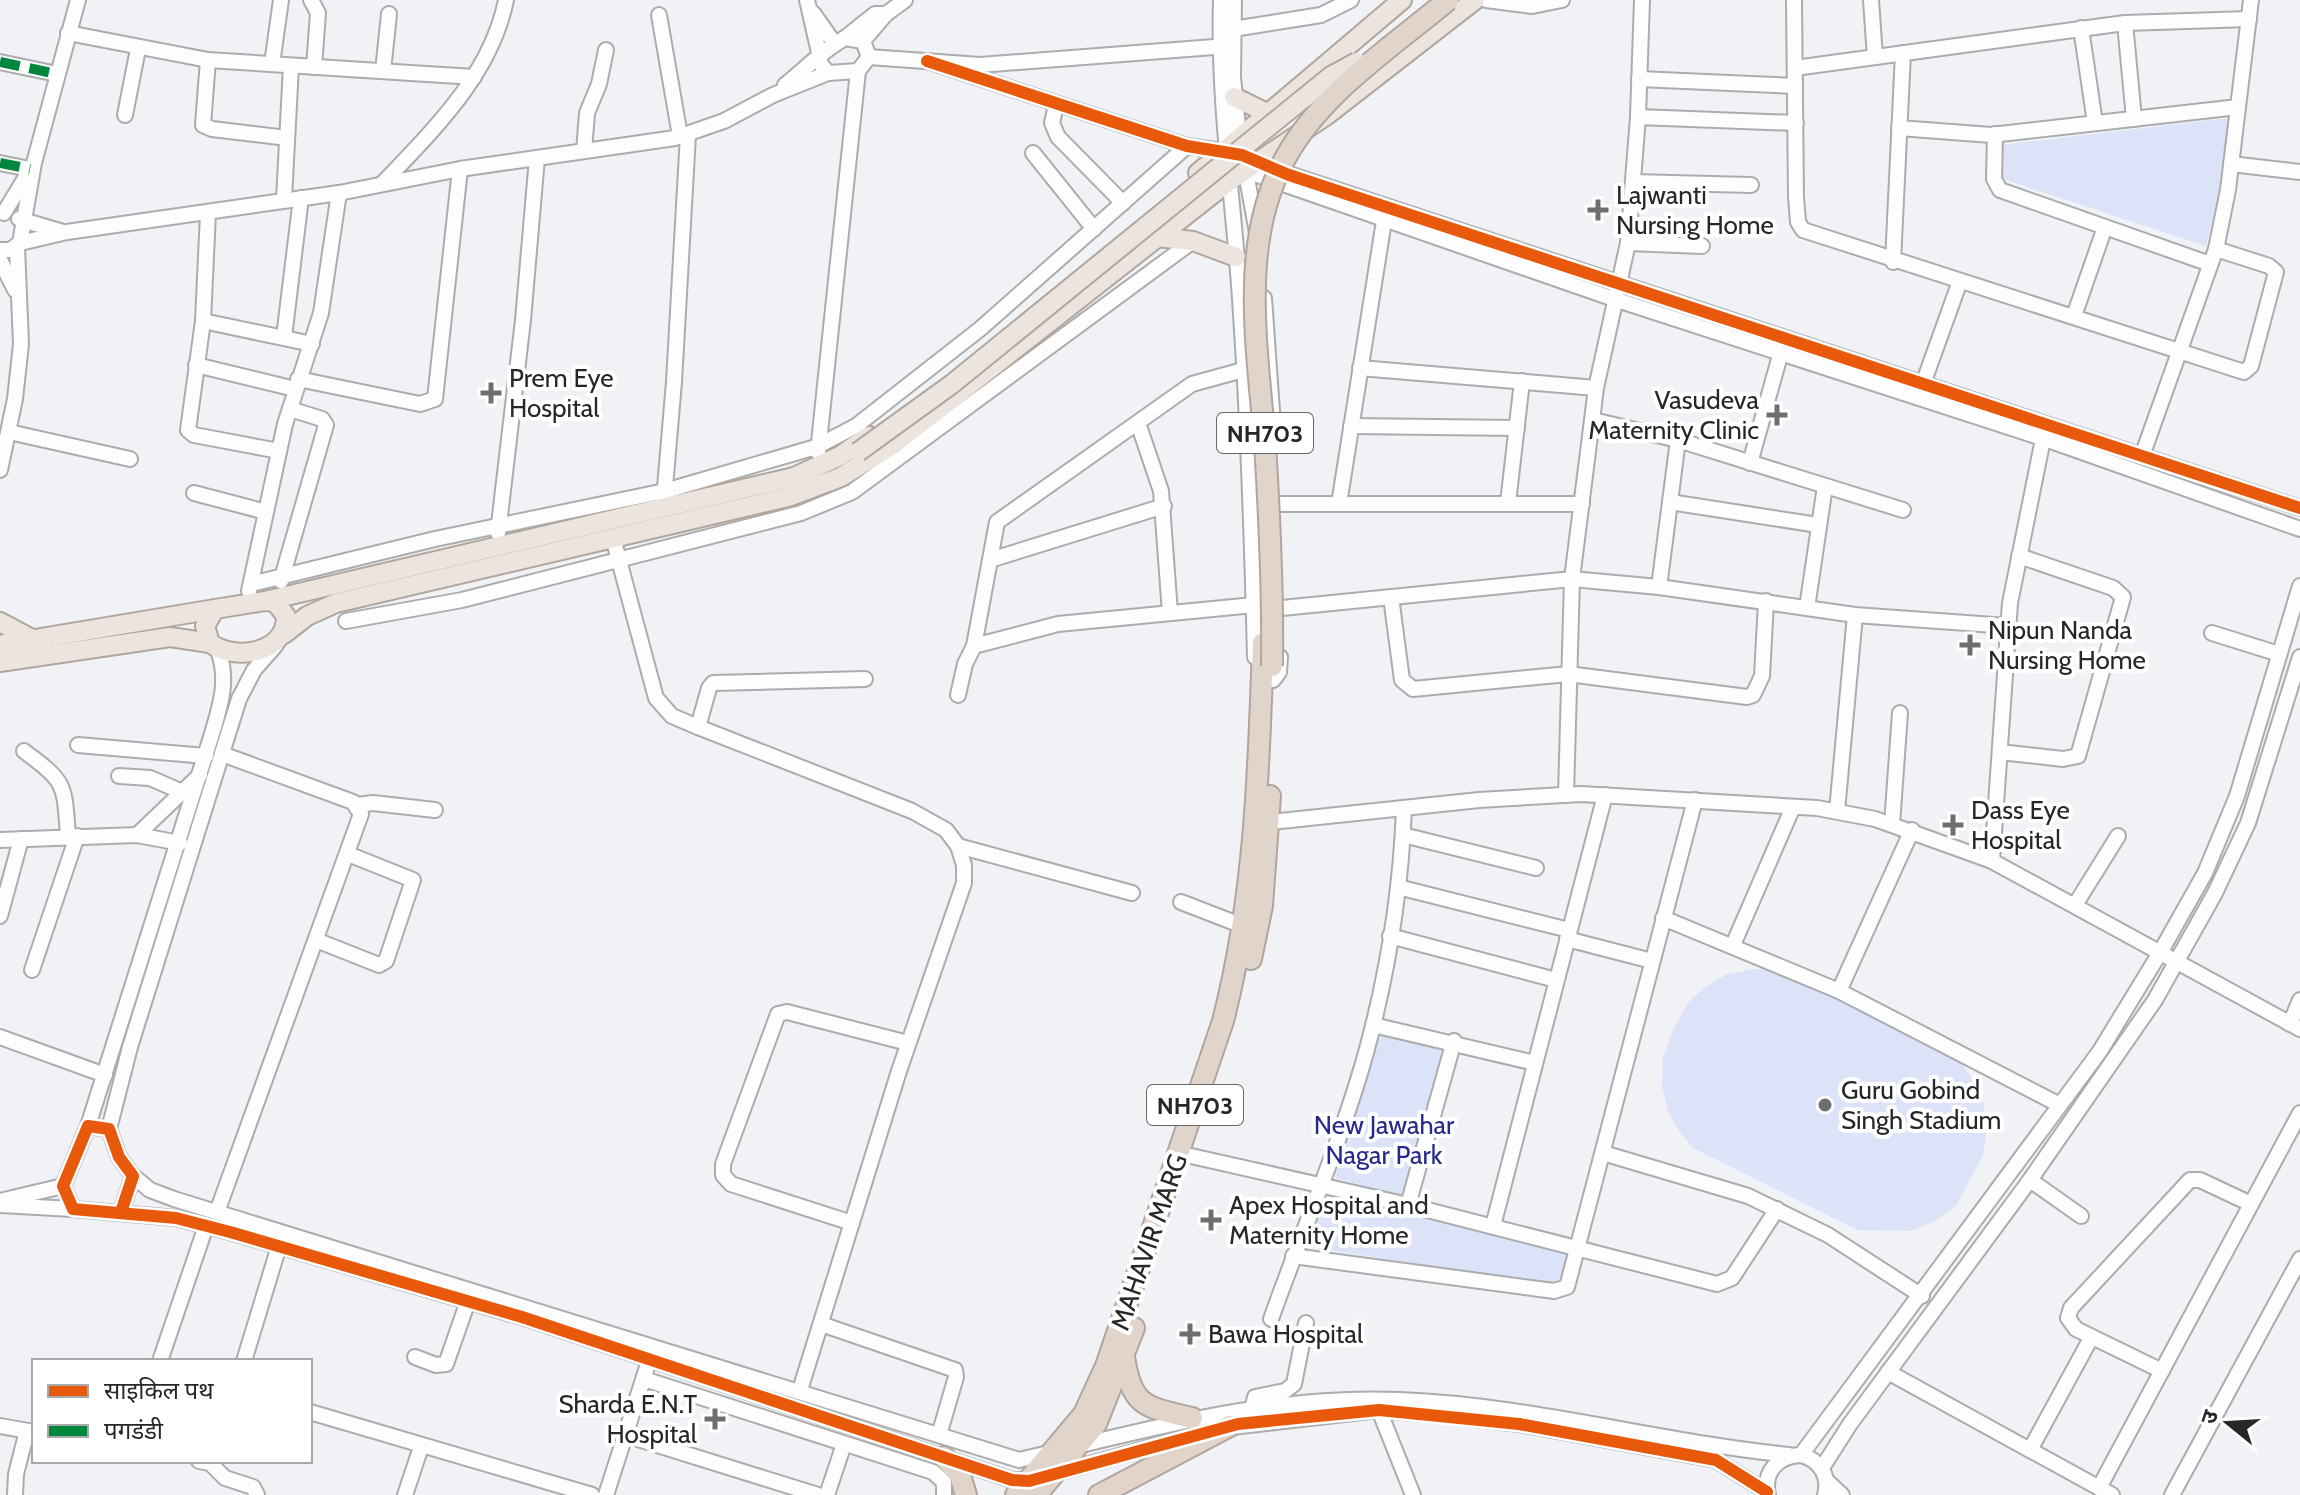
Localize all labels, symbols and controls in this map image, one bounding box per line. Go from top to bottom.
place label: Lajwanti Nursing Home [1616,179,1774,241]
marker: Lajwanti Nursing Home [1587,199,1609,221]
place label: Prem Eye Hospital [509,362,614,424]
marker: Prem Eye Hospital [480,382,502,404]
place label: Vasudeva Maternity Clinic [1588,384,1760,446]
marker: Vasudeva Maternity Clinic [1766,404,1788,426]
road number: NH703 [1217,413,1313,453]
place label: Nipun Nanda Nursing Home [1988,614,2146,676]
marker: Nipun Nanda Nursing Home [1959,634,1981,656]
place label: Dass Eye Hospital [1971,794,2070,856]
marker: Dass Eye Hospital [1942,814,1964,836]
place label: Guru Gobind Singh Stadium [1841,1074,2001,1136]
road number: NH703 [1147,1085,1243,1125]
marker: Guru Gobind Singh Stadium [1816,1096,1834,1114]
park label: New Jawahar Nagar Park [1314,1109,1455,1171]
street label: MAHAVIR MARG [1104,1150,1194,1334]
place label: Apex Hospital and Maternity Home [1229,1189,1429,1251]
marker: Apex Hospital and Maternity Home [1200,1209,1222,1231]
place label: Bawa Hospital [1208,1318,1363,1350]
marker: Bawa Hospital [1179,1323,1201,1345]
legend [32,1359,312,1463]
text: साइकिल पथ [104,1376,214,1405]
north arrow [2188,1383,2268,1463]
place label: Sharda E.N.T Hospital [558,1388,697,1450]
text: उ [2195,1406,2225,1427]
marker: Sharda E.N.T Hospital [704,1408,726,1430]
text: पगडंडी [104,1416,164,1445]

